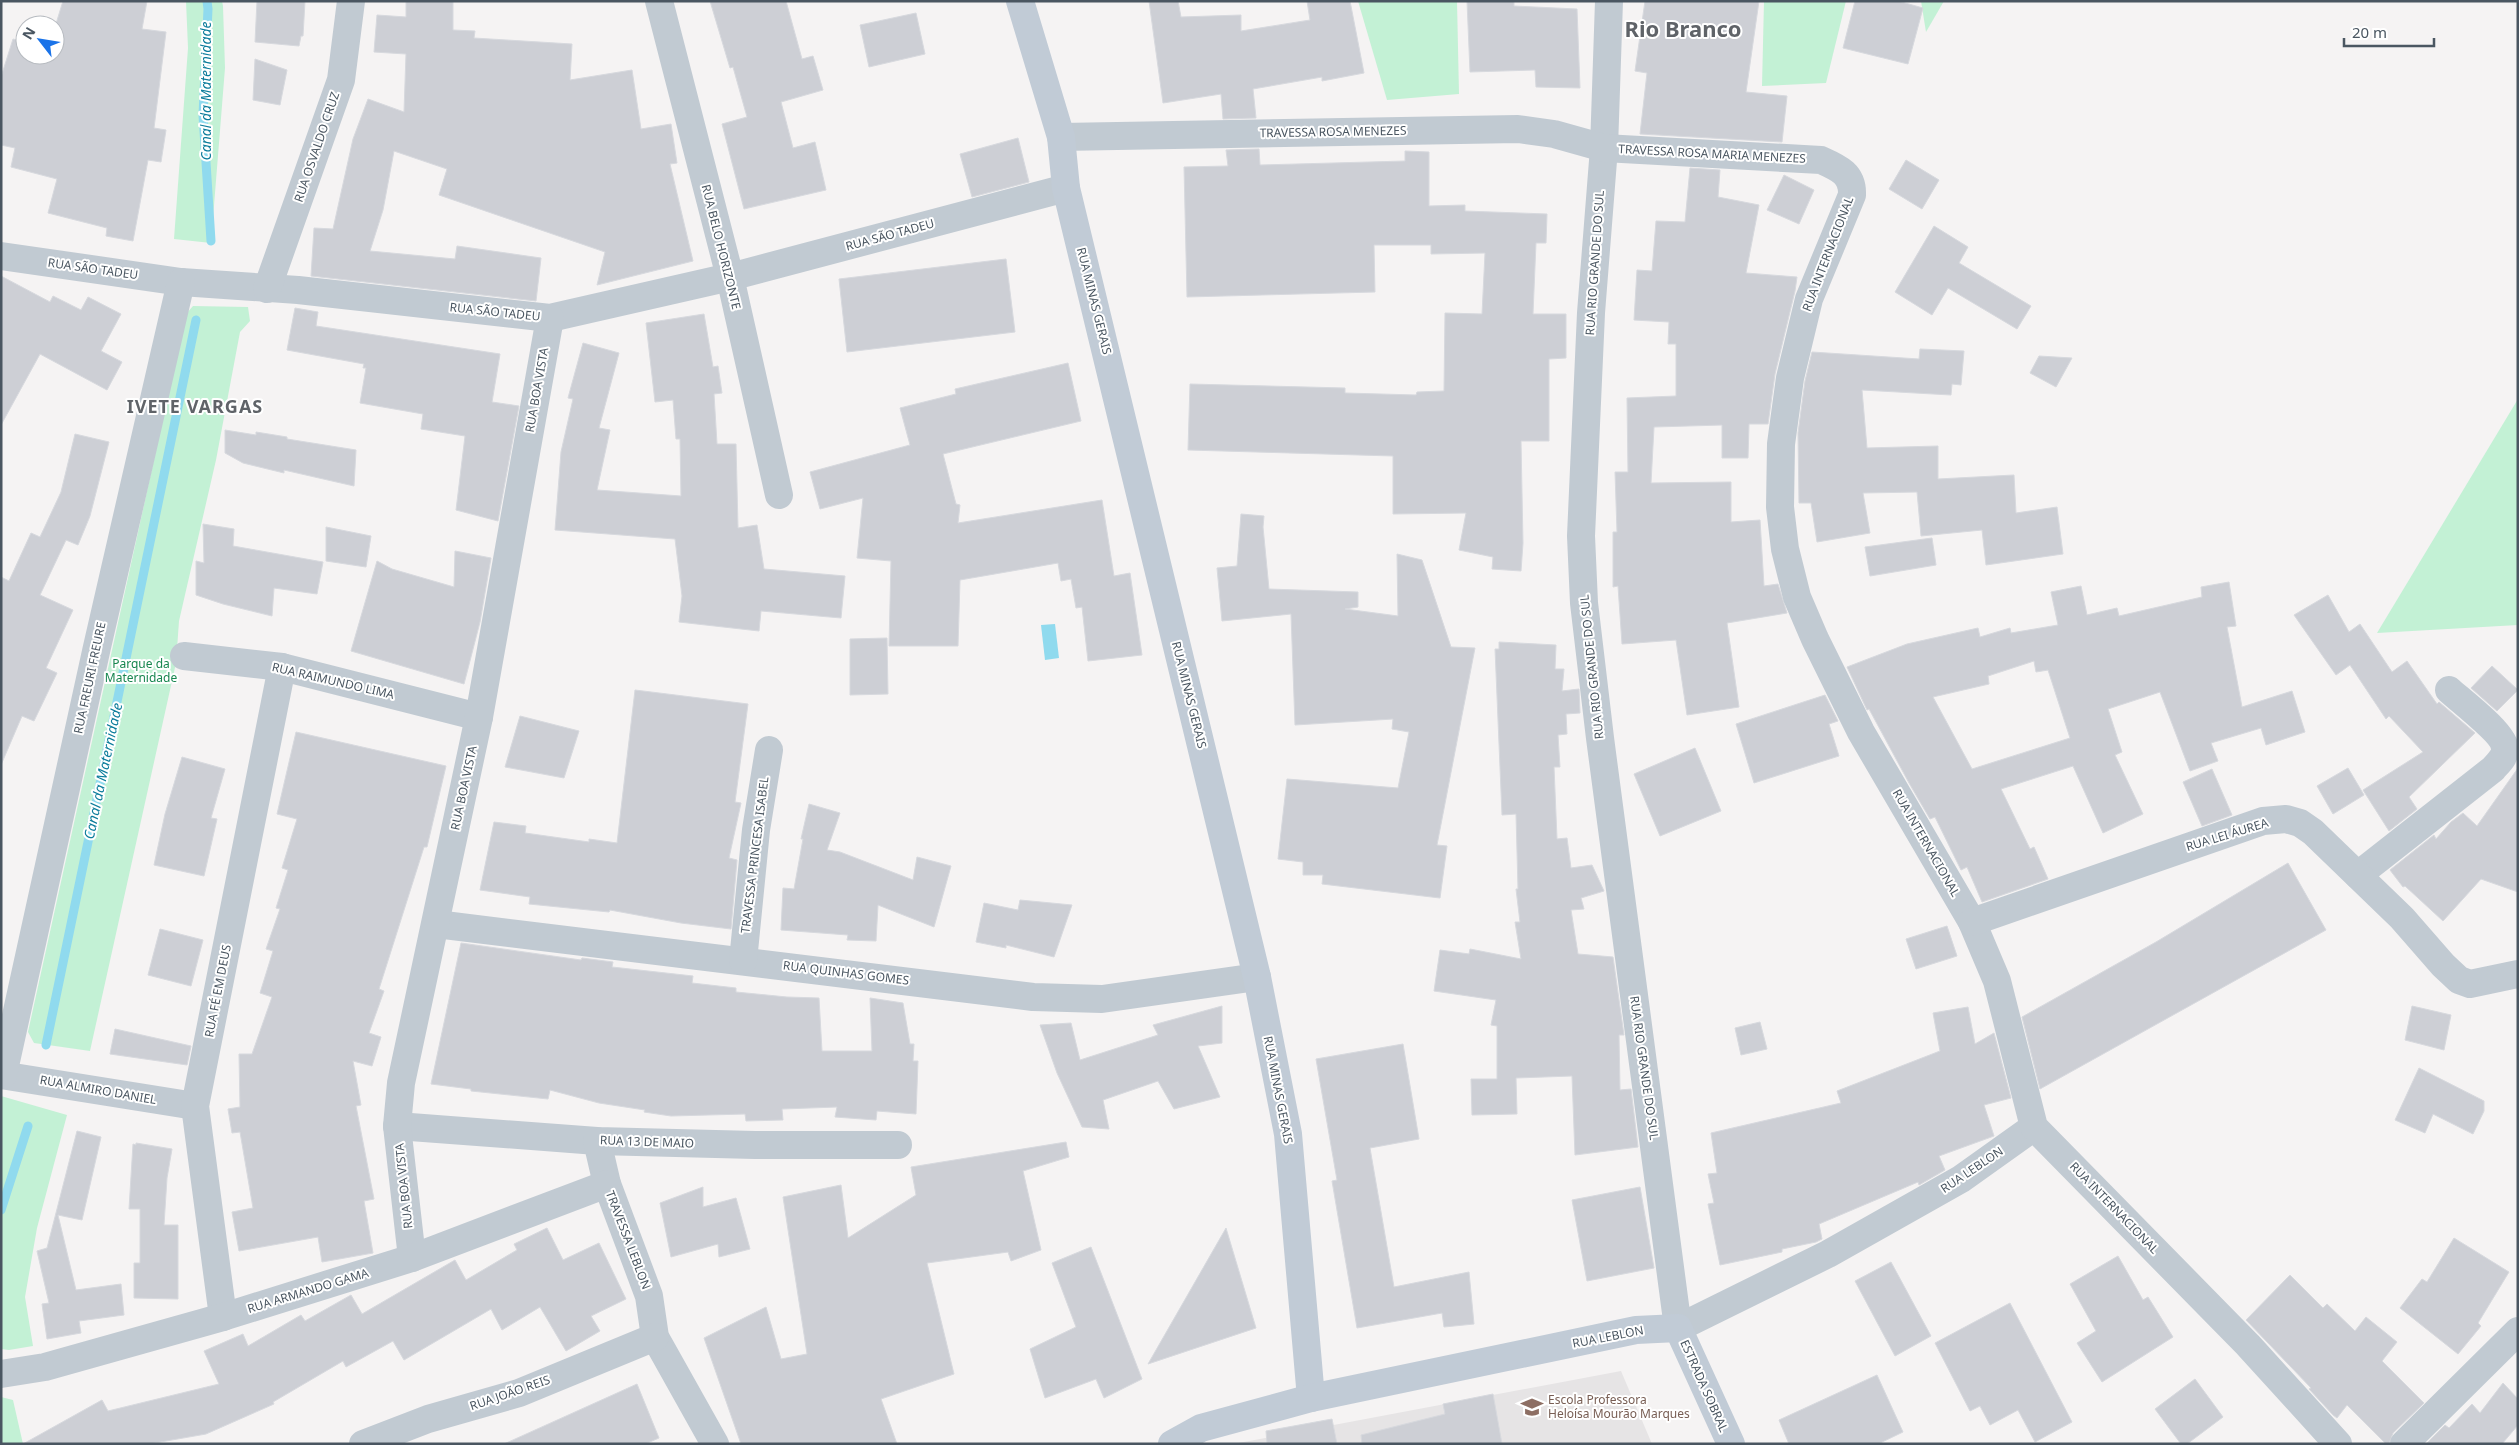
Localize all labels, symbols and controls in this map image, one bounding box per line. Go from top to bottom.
district label: Rio Branco [1624,13,1742,43]
north arrow [15,15,65,65]
scale bar [2344,15,2434,47]
water label: Canal da Maternidade [196,22,215,160]
text: 20 m [2352,22,2387,42]
text: N [17,23,40,43]
street label: RUA OSVALDO CRUZ [290,89,343,204]
street label: TRAVESSA ROSA MENEZES [1259,122,1407,141]
street label: TRAVESSA ROSA MARIA MENEZES [1618,140,1807,167]
street label: RUA BELO HORIZONTE [698,183,745,311]
street label: RUA RIO GRANDE DO SUL [1581,190,1608,336]
street label: RUA INTERNACIONAL [1798,194,1857,314]
street label: RUA SÃO TADEU [844,215,936,255]
street label: RUA MINAS GERAIS [1073,246,1116,356]
street label: RUA SÃO TADEU [47,254,139,283]
street label: RUA SÃO TADEU [449,298,541,325]
street label: RUA BOA VISTA [521,346,552,434]
district label: IVETE VARGAS [127,394,263,418]
street label: RUA RIO GRANDE DO SUL [1575,594,1608,740]
street label: RUA FREURI FREURE [69,620,110,735]
street label: RUA MINAS GERAIS [1168,640,1211,750]
park label: Parque da Maternidade [105,655,177,686]
street label: RUA RAIMUNDO LIMA [270,658,396,703]
water label: Canal da Maternidade [79,701,126,841]
street label: RUA BOA VISTA [446,744,481,832]
street label: TRAVESSA PRINCESA ISABEL [736,776,773,934]
street label: RUA INTERNACIONAL [1889,786,1964,900]
street label: RUA LEI ÁUREA [2184,814,2270,855]
street label: RUA FÉ EM DEUS [200,943,235,1039]
street label: RUA QUINHAS GOMES [782,956,910,989]
street label: RUA RIO GRANDE DO SUL [1626,995,1663,1141]
street label: RUA MINAS GERAIS [1260,1035,1297,1146]
street label: RUA ALMIRO DANIEL [38,1071,158,1108]
street label: RUA 13 DE MAIO [600,1131,694,1152]
street label: RUA BOA VISTA [391,1142,416,1230]
street label: RUA LEBLON [1937,1142,2006,1197]
street label: RUA INTERNACIONAL [2066,1158,2163,1257]
street label: TRAVESSA LEBLON [602,1188,655,1292]
street label: RUA ARMANDO GAMA [245,1264,371,1317]
street label: RUA LEBLON [1571,1321,1645,1352]
street label: ESTRADA SOBRAL [1676,1337,1732,1435]
street label: RUA JOÃO REIS [467,1371,553,1414]
place label: Escola Professora Heloísa Mourão Marques [1548,1391,1690,1422]
school or university icon: Escola Professora Heloísa Mourão Marques [1519,1394,1545,1420]

